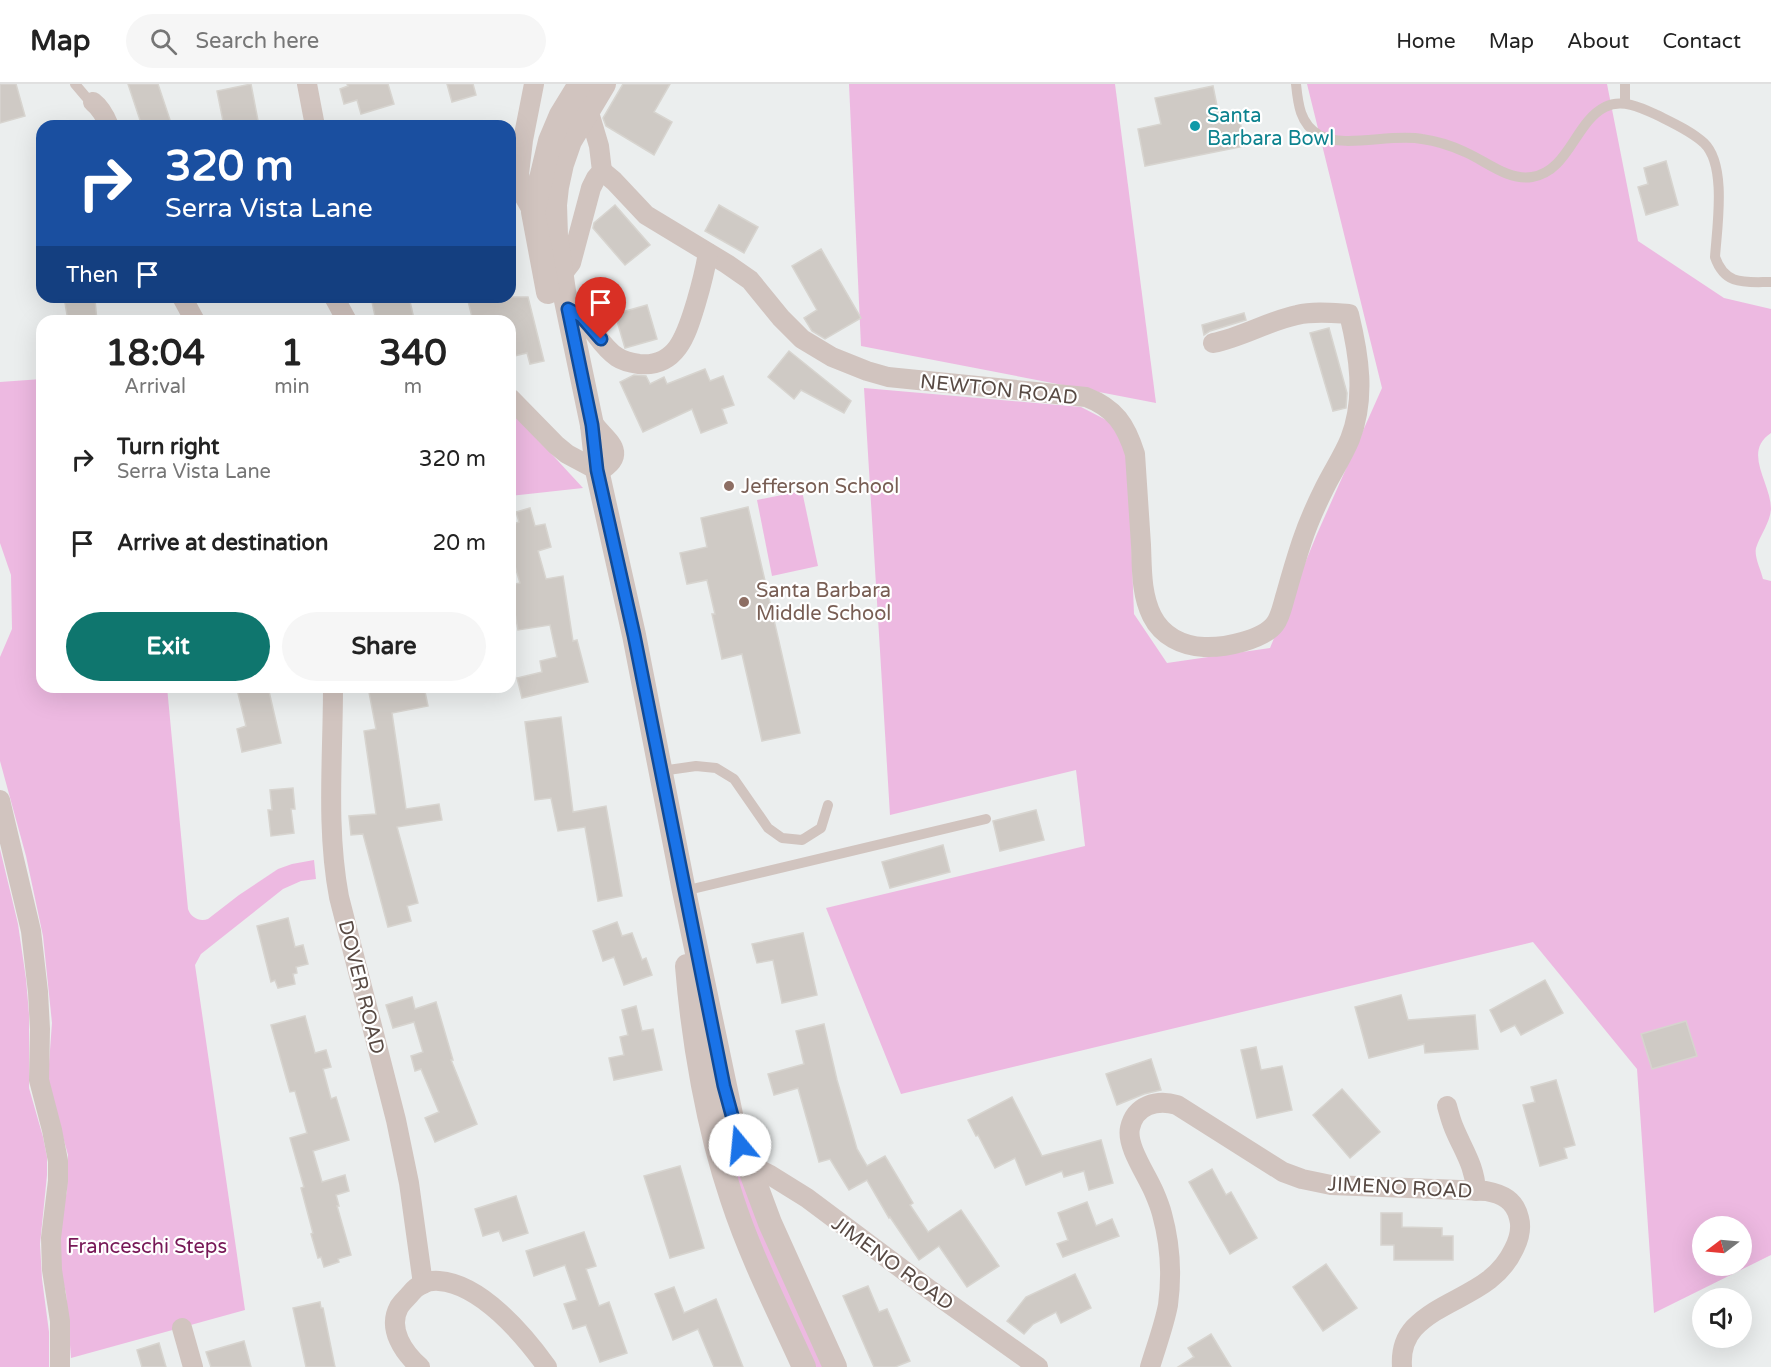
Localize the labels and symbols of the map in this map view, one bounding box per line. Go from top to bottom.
place label: Santa Barbara Bowl [1207,104,1334,151]
marker: Santa Barbara Bowl [1188,119,1202,133]
pin [575,277,626,339]
street label: NEWTON ROAD [919,370,1079,410]
place label: Jefferson School [741,475,899,499]
marker: Jefferson School [722,479,736,493]
place label: Santa Barbara Middle School [756,579,891,626]
marker: Santa Barbara Middle School [737,595,751,609]
street label: DOVER ROAD [333,918,389,1057]
position arrow [708,1113,772,1177]
street label: JIMENO ROAD [1327,1172,1473,1204]
street label: JIMENO ROAD [827,1212,958,1316]
north arrow [1692,1216,1752,1276]
park label: Franceschi Steps [67,1235,227,1259]

